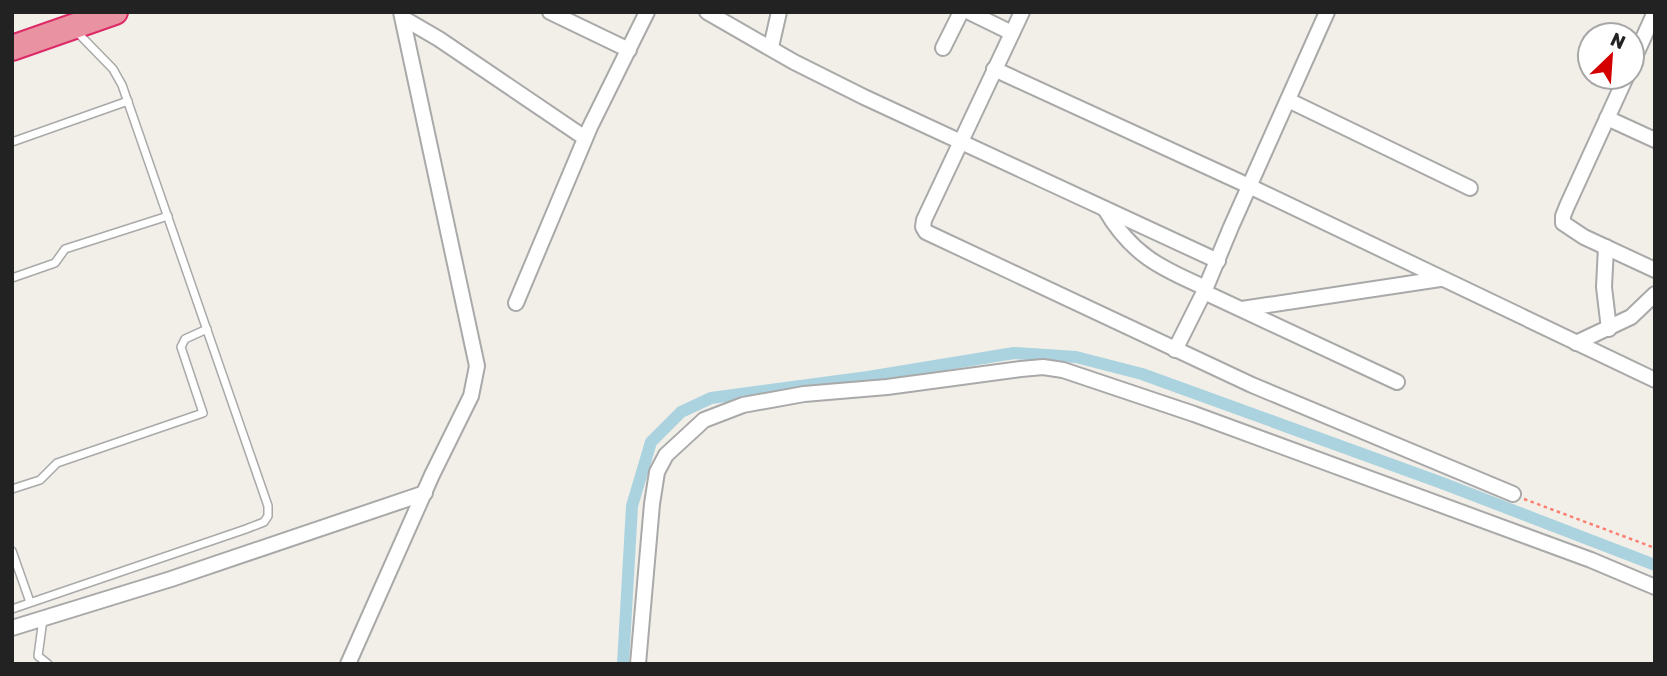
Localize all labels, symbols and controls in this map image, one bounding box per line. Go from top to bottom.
north arrow [1576,21,1646,91]
text: N [1607,28,1629,54]

